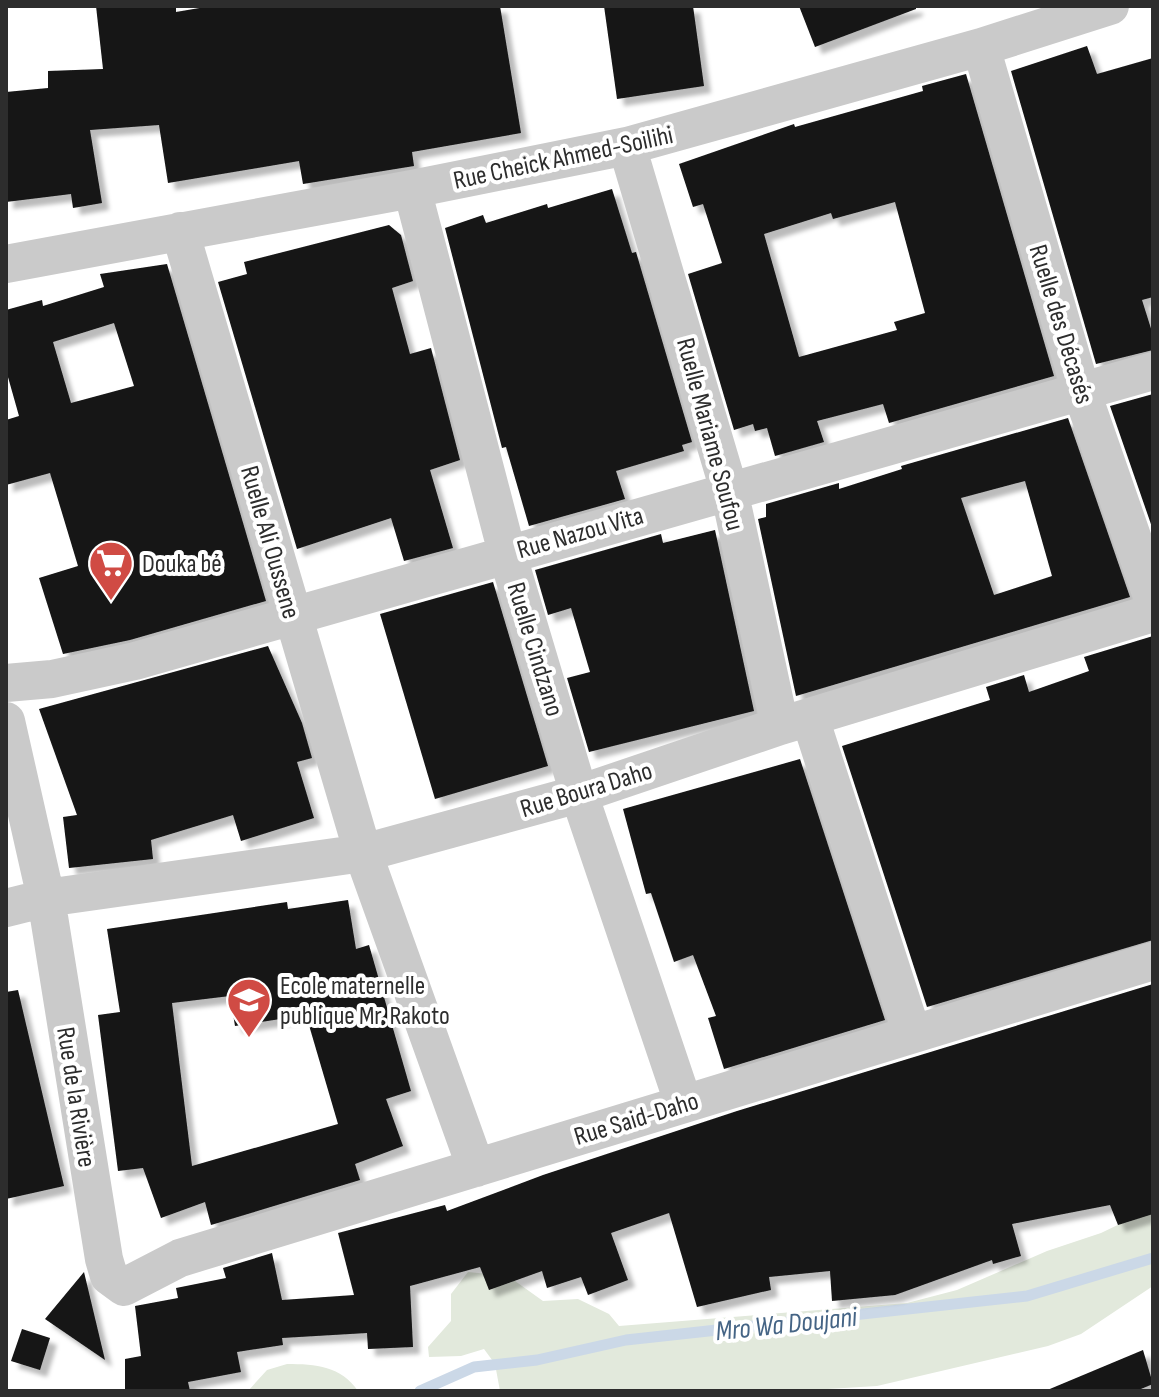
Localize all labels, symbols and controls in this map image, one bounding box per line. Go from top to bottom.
street label: Rue Cheick Ahmed-Soilihi [451,120,676,197]
street label: Ruelle des Décasés [1022,241,1099,408]
street label: Ruelle Mariame Soufou [669,335,750,534]
street label: Ruelle Ali Oussene [233,462,306,622]
street label: Rue Nazou Vita [514,501,647,566]
supermarket icon: Douka bé [87,539,135,602]
place label: Douka bé [142,549,222,580]
street label: Ruelle Cindzano [500,579,570,720]
street label: Rue Boura Daho [517,756,656,825]
place label: Ecole maternelle publique Mr. Rakoto [280,971,450,1032]
school or university icon: Ecole maternelle publique Mr. Rakoto [225,976,273,1039]
street label: Rue de la Rivière [49,1025,102,1170]
street label: Rue Said-Daho [571,1086,702,1153]
water label: Mro Wa Doujani [714,1301,859,1348]

